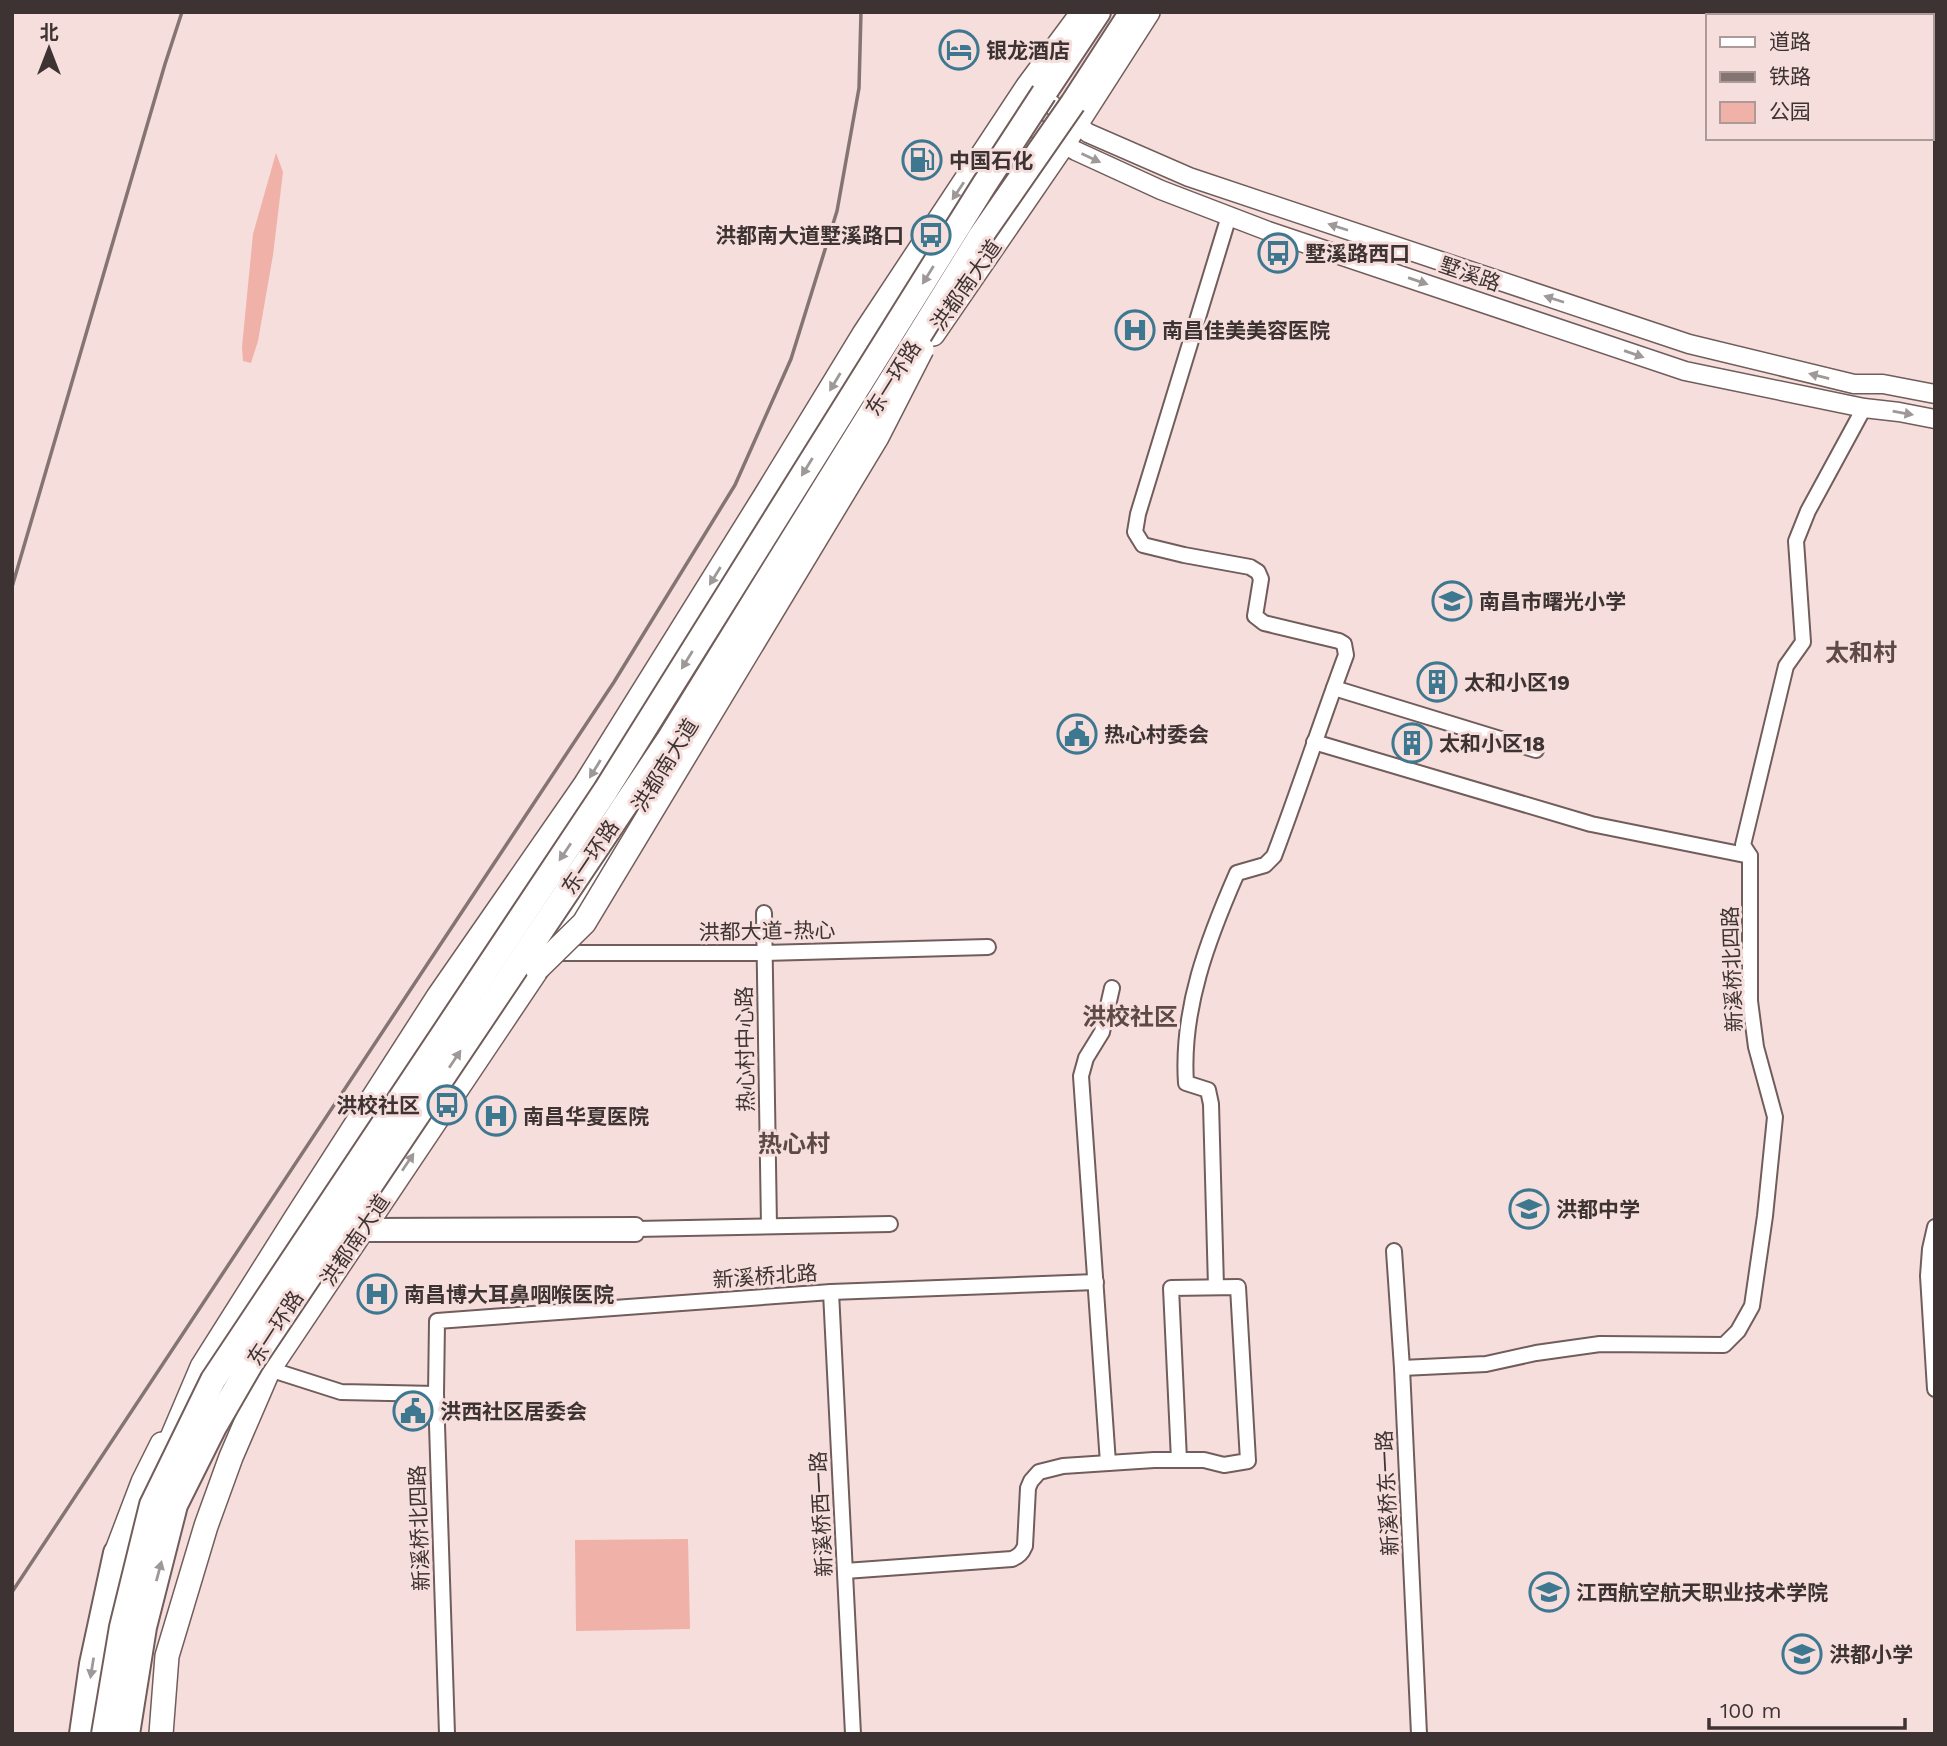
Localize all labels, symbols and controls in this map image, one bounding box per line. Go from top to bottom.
north arrow [14,14,84,84]
legend [1706,14,1933,140]
text: 北 [39,21,59,44]
hotel icon: 银龙酒店 [938,29,980,71]
text: 道路 [1769,29,1811,54]
place label: 银龙酒店 [986,38,1070,63]
text: 铁路 [1769,64,1811,89]
text: 公园 [1769,99,1811,124]
fuel station icon: 中国石化 [901,139,943,181]
place label: 中国石化 [949,148,1033,173]
one-way arrow [1081,152,1101,164]
one-way arrow [952,181,965,201]
bus stop icon: 洪都南大道墅溪路口 [910,214,952,256]
one-way arrow [1328,221,1349,232]
place label: 洪都南大道墅溪路口 [715,223,904,248]
bus stop icon: 墅溪路西口 [1257,232,1299,274]
street label: 洪都南大道 [926,235,1006,335]
place label: 墅溪路西口 [1305,241,1410,266]
street label: 墅溪路 [1436,252,1504,296]
one-way arrow [922,265,935,284]
one-way arrow [1408,276,1429,287]
one-way arrow [1543,293,1564,304]
hospital icon: 南昌佳美美容医院 [1114,309,1156,351]
place label: 南昌佳美美容医院 [1162,318,1330,343]
street label: 东一环路 [860,336,926,420]
one-way arrow [1623,349,1644,360]
one-way arrow [1808,370,1830,381]
one-way arrow [828,372,841,391]
one-way arrow [1892,408,1914,419]
one-way arrow [801,458,814,477]
one-way arrow [709,566,722,585]
school or university icon: 南昌市曙光小学 [1431,580,1473,622]
place label: 南昌市曙光小学 [1479,589,1626,614]
district label: 太和村 [1825,639,1897,667]
one-way arrow [681,651,693,670]
building icon: 太和小区19 [1416,661,1458,703]
place label: 太和小区19 [1464,670,1570,695]
public building icon: 热心村委会 [1056,713,1098,755]
street label: 洪都南大道 [627,714,703,816]
place label: 热心村委会 [1104,722,1209,747]
building icon: 太和小区18 [1391,722,1433,764]
place label: 太和小区18 [1439,731,1545,756]
one-way arrow [588,759,601,778]
street label: 东一环路 [556,815,624,899]
one-way arrow [559,843,572,862]
street label: 新溪桥北四路 [1717,906,1747,1032]
street label: 洪都大道-热心 [698,917,836,945]
street label: 热心村中心路 [731,986,759,1112]
district label: 洪校社区 [1082,1003,1178,1031]
one-way arrow [448,1050,462,1068]
bus stop icon: 洪校社区 [426,1084,468,1126]
place label: 洪校社区 [336,1093,420,1118]
hospital icon: 南昌华夏医院 [475,1095,517,1137]
place label: 南昌华夏医院 [523,1104,649,1129]
district label: 热心村 [758,1130,830,1158]
one-way arrow [401,1153,414,1172]
school or university icon: 洪都中学 [1508,1188,1550,1230]
street label: 洪都南大道 [315,1189,395,1291]
place label: 洪都中学 [1556,1197,1640,1222]
street label: 新溪桥北路 [712,1260,818,1292]
hospital icon: 南昌博大耳鼻咽喉医院 [356,1273,398,1315]
place label: 南昌博大耳鼻咽喉医院 [404,1282,614,1307]
street label: 东一环路 [242,1286,308,1370]
public building icon: 洪西社区居委会 [392,1390,434,1432]
place label: 洪西社区居委会 [440,1399,587,1424]
street label: 新溪桥东一路 [1371,1429,1403,1557]
street label: 新溪桥西一路 [805,1450,837,1578]
street label: 新溪桥北四路 [404,1465,434,1591]
one-way arrow [154,1560,164,1581]
school or university icon: 江西航空航天职业技术学院 [1528,1571,1570,1613]
place label: 江西航空航天职业技术学院 [1576,1580,1828,1605]
school or university icon: 洪都小学 [1781,1633,1823,1675]
place label: 洪都小学 [1829,1642,1913,1667]
one-way arrow [86,1657,97,1679]
scale bar [1709,1686,1905,1730]
text: 100 m [1720,1698,1782,1723]

